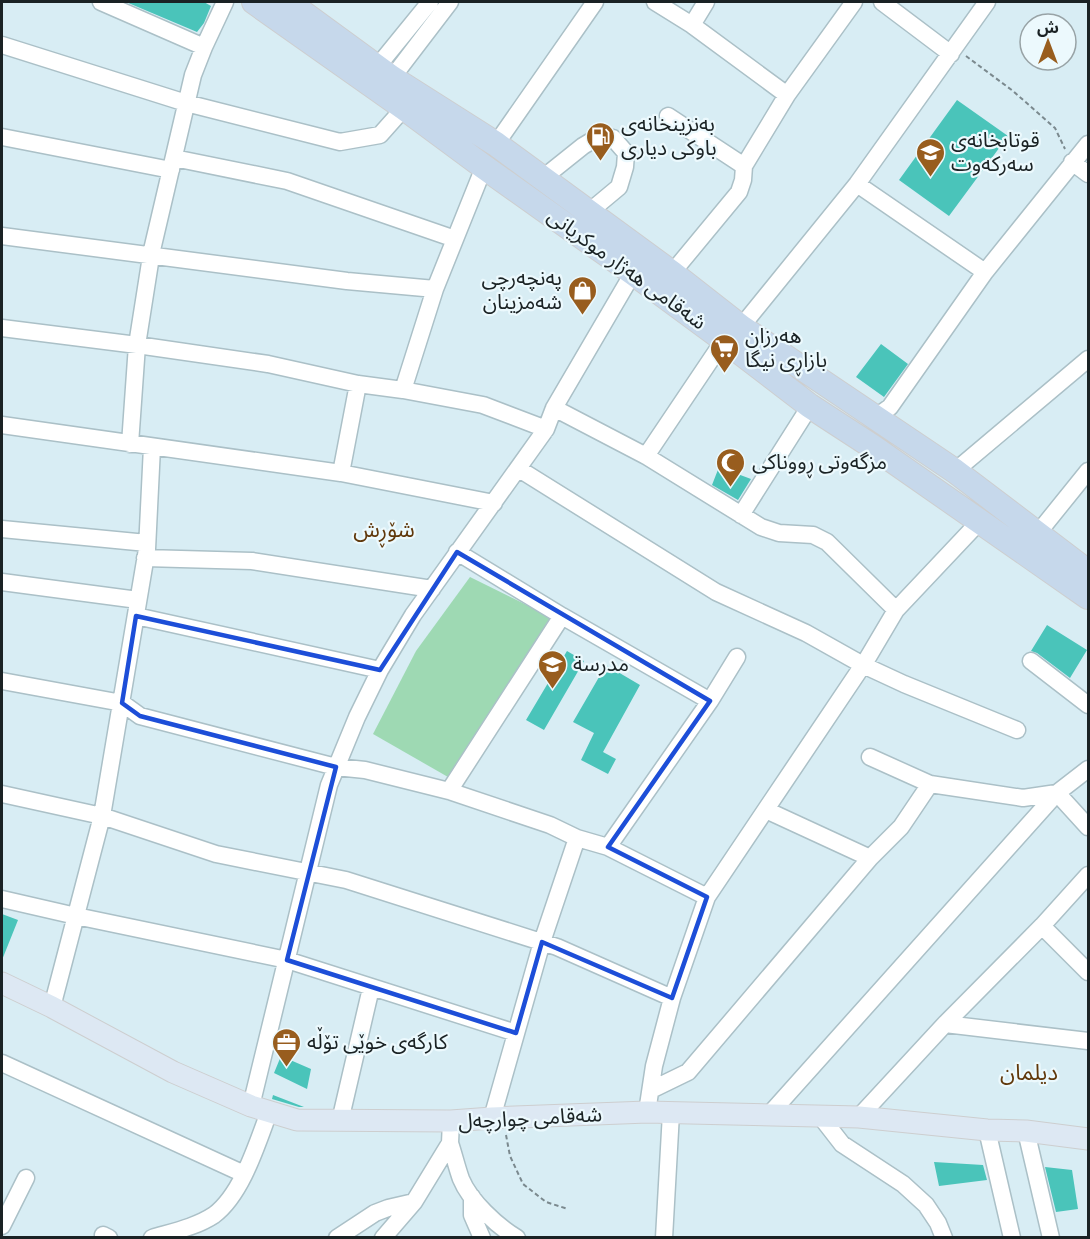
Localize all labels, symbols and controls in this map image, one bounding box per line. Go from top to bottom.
north arrow [1018,12,1078,72]
text: ش [1037,17,1059,37]
place label: بەنزینخانەی باوکی دیاری [621,110,717,160]
fuel station icon: بەنزینخانەی باوکی دیاری [584,120,616,162]
place label: قوتابخانەی سەرکەوت [951,126,1040,176]
school or university icon: قوتابخانەی سەرکەوت [914,136,946,178]
street label: شەقامی ھەژار موکریانی [543,202,712,335]
place label: پەنچەرچی شەمزینان [482,264,562,314]
shop icon: پەنچەرچی شەمزینان [567,274,599,316]
place label: هەرزان بازاڕی نیگا [745,322,827,377]
supermarket icon: هەرزان بازاڕی نیگا [708,332,740,374]
mosque icon: مزگەوتی ڕووناکی [715,446,747,488]
place label: مزگەوتی ڕووناکی [752,448,887,479]
district label: شۆڕش [353,515,415,548]
school or university icon: مدرسة [536,648,568,690]
place label: مدرسة [573,650,629,676]
office icon: کارگەی خوێی تۆڵە [270,1026,302,1068]
place label: کارگەی خوێی تۆڵە [307,1026,448,1054]
district label: دیلمان [1000,1058,1058,1085]
street label: شەقامی چوارچەل [457,1100,603,1135]

